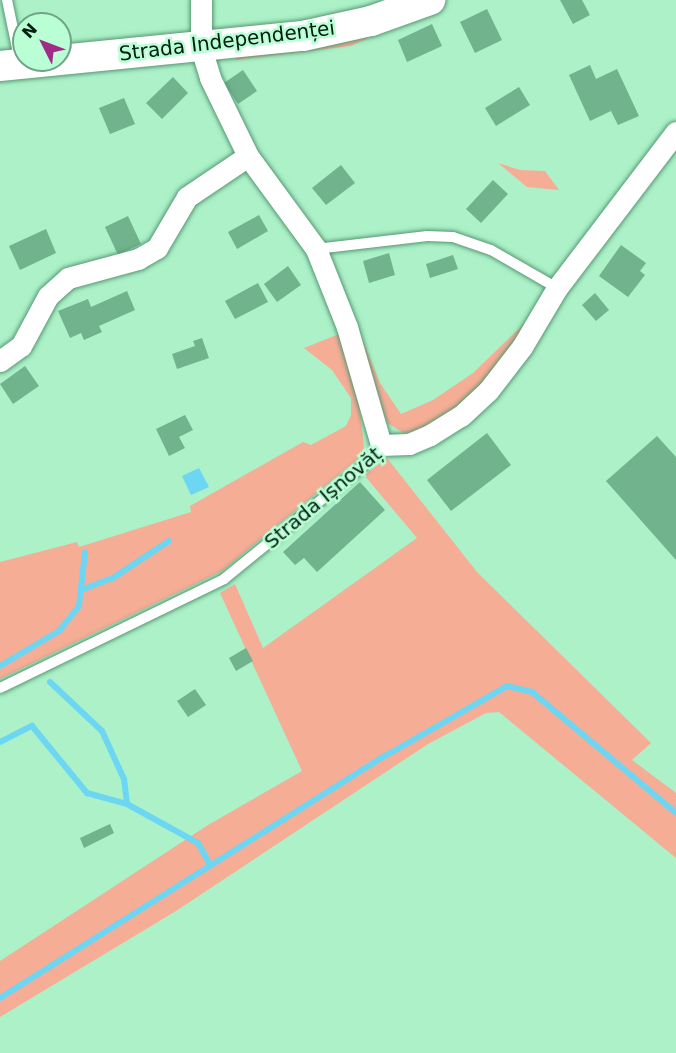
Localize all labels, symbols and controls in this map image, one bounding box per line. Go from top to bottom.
north arrow [12,12,72,72]
street label: Strada Independenței [118,16,336,66]
text: N [18,20,41,42]
street label: Strada Ișnovăț [260,442,386,554]

